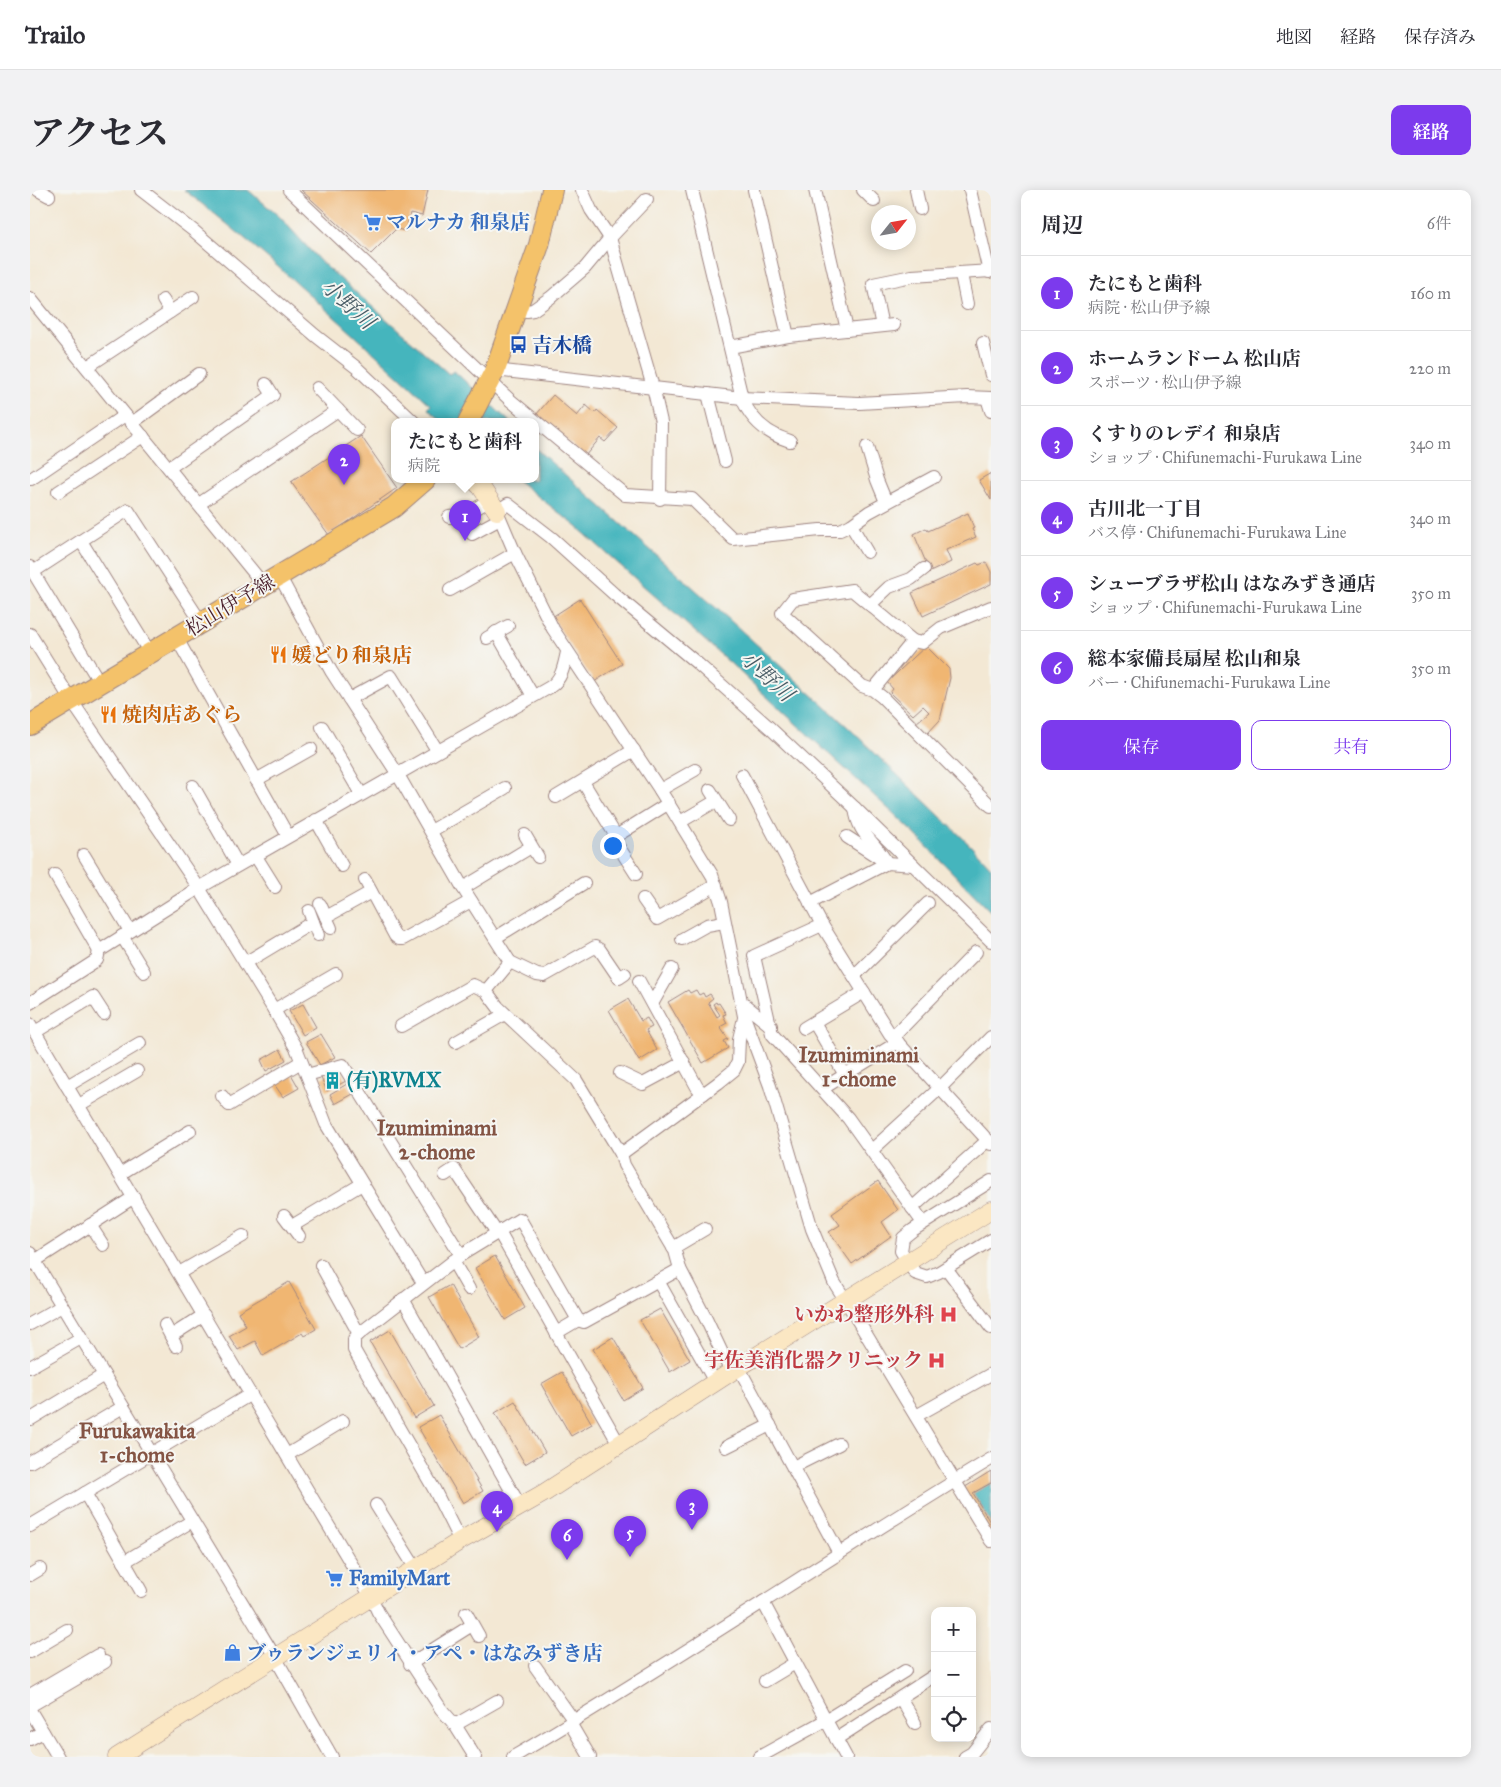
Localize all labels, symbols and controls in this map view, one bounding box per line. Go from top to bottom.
text: Trailo [25,20,85,50]
text: 地図 [1276,26,1312,48]
text: 経路 [1340,26,1376,48]
text: 保存済み [1404,26,1476,48]
button: 経路 [1391,105,1471,155]
text: アクセス [30,112,169,155]
north arrow [871,205,916,250]
place label: マルナカ 和泉店 [386,210,530,234]
supermarket icon: マルナカ 和泉店 [362,212,382,232]
text: 周辺 [1041,212,1083,238]
text: 6件 [1427,214,1451,233]
text: たにもと歯科 [1088,272,1202,295]
water label: 小野川 [316,273,382,336]
text: 1 [1054,284,1060,303]
text: 160 m [1410,284,1451,303]
text: 病院 · 松山伊予線 [1088,298,1210,317]
place label: 吉木橋 [532,333,592,357]
bus stop icon: 吉木橋 [508,335,528,355]
text: ホームランドーム 松山店 [1088,347,1301,370]
text: 2 [1053,359,1061,378]
text: 220 m [1409,359,1451,378]
text: スポーツ · 松山伊予線 [1088,373,1242,392]
popup [391,418,539,483]
text: くすりのレデイ 和泉店 [1088,422,1281,445]
text: たにもと歯科 [408,430,522,453]
text: 3 [1054,434,1060,453]
text: 340 m [1409,434,1451,453]
pin: 2 [328,444,360,485]
text: ショップ · Chifunemachi-Furukawa Line [1088,448,1362,467]
text: 病院 [408,456,440,475]
text: 古川北一丁目 [1088,497,1202,520]
pin: 1 [449,500,481,541]
text: 4 [1053,509,1061,528]
text: 340 m [1409,509,1451,528]
text: バス停 · Chifunemachi-Furukawa Line [1088,523,1346,542]
street label: 松山伊予線 [181,569,279,641]
text: シューブラザ松山 はなみずき通店 [1088,572,1376,595]
text: 5 [1053,584,1061,603]
text: 350 m [1411,584,1451,603]
text: ショップ · Chifunemachi-Furukawa Line [1088,598,1362,617]
place label: 媛どり和泉店 [292,643,412,667]
restaurant icon: 媛どり和泉店 [268,645,288,665]
water label: 小野川 [735,645,800,708]
text: 総本家備長扇屋 松山和泉 [1088,647,1301,670]
text: 6 [1053,659,1061,678]
text: 350 m [1411,659,1451,678]
text: バー · Chifunemachi-Furukawa Line [1088,673,1330,692]
place label: 焼肉店あぐら [122,702,242,726]
restaurant icon: 焼肉店あぐら [98,704,118,724]
button: 保存 [1041,720,1241,770]
button: 共有 [1251,720,1451,770]
your location [600,833,626,859]
district label: Izumiminami 1-chome [799,1042,919,1092]
place label: (有)RVMX [347,1068,442,1093]
building icon: (有)RVMX [323,1070,343,1090]
district label: Izumiminami 2-chome [377,1115,497,1165]
place label: いかわ整形外科 [794,1302,934,1326]
hospital icon: いかわ整形外科 [938,1304,958,1324]
place label: 宇佐美消化器クリニック [704,1348,923,1372]
hospital icon: 宇佐美消化器クリニック [927,1350,947,1370]
district label: Furukawakita 1-chome [79,1418,196,1468]
pin: 3 [676,1489,708,1530]
pin: 4 [481,1491,513,1532]
pin: 5 [614,1516,646,1557]
pin: 6 [551,1519,583,1560]
place label: FamilyMart [349,1566,451,1591]
supermarket icon: FamilyMart [325,1568,345,1588]
map controls [931,1607,976,1742]
button: + [931,1607,976,1652]
place label: ブゥランジェリィ・アペ・はなみずき店 [246,1641,603,1665]
shop icon: ブゥランジェリィ・アペ・はなみずき店 [222,1643,242,1663]
button: − [931,1652,976,1697]
button: locate [931,1697,976,1742]

